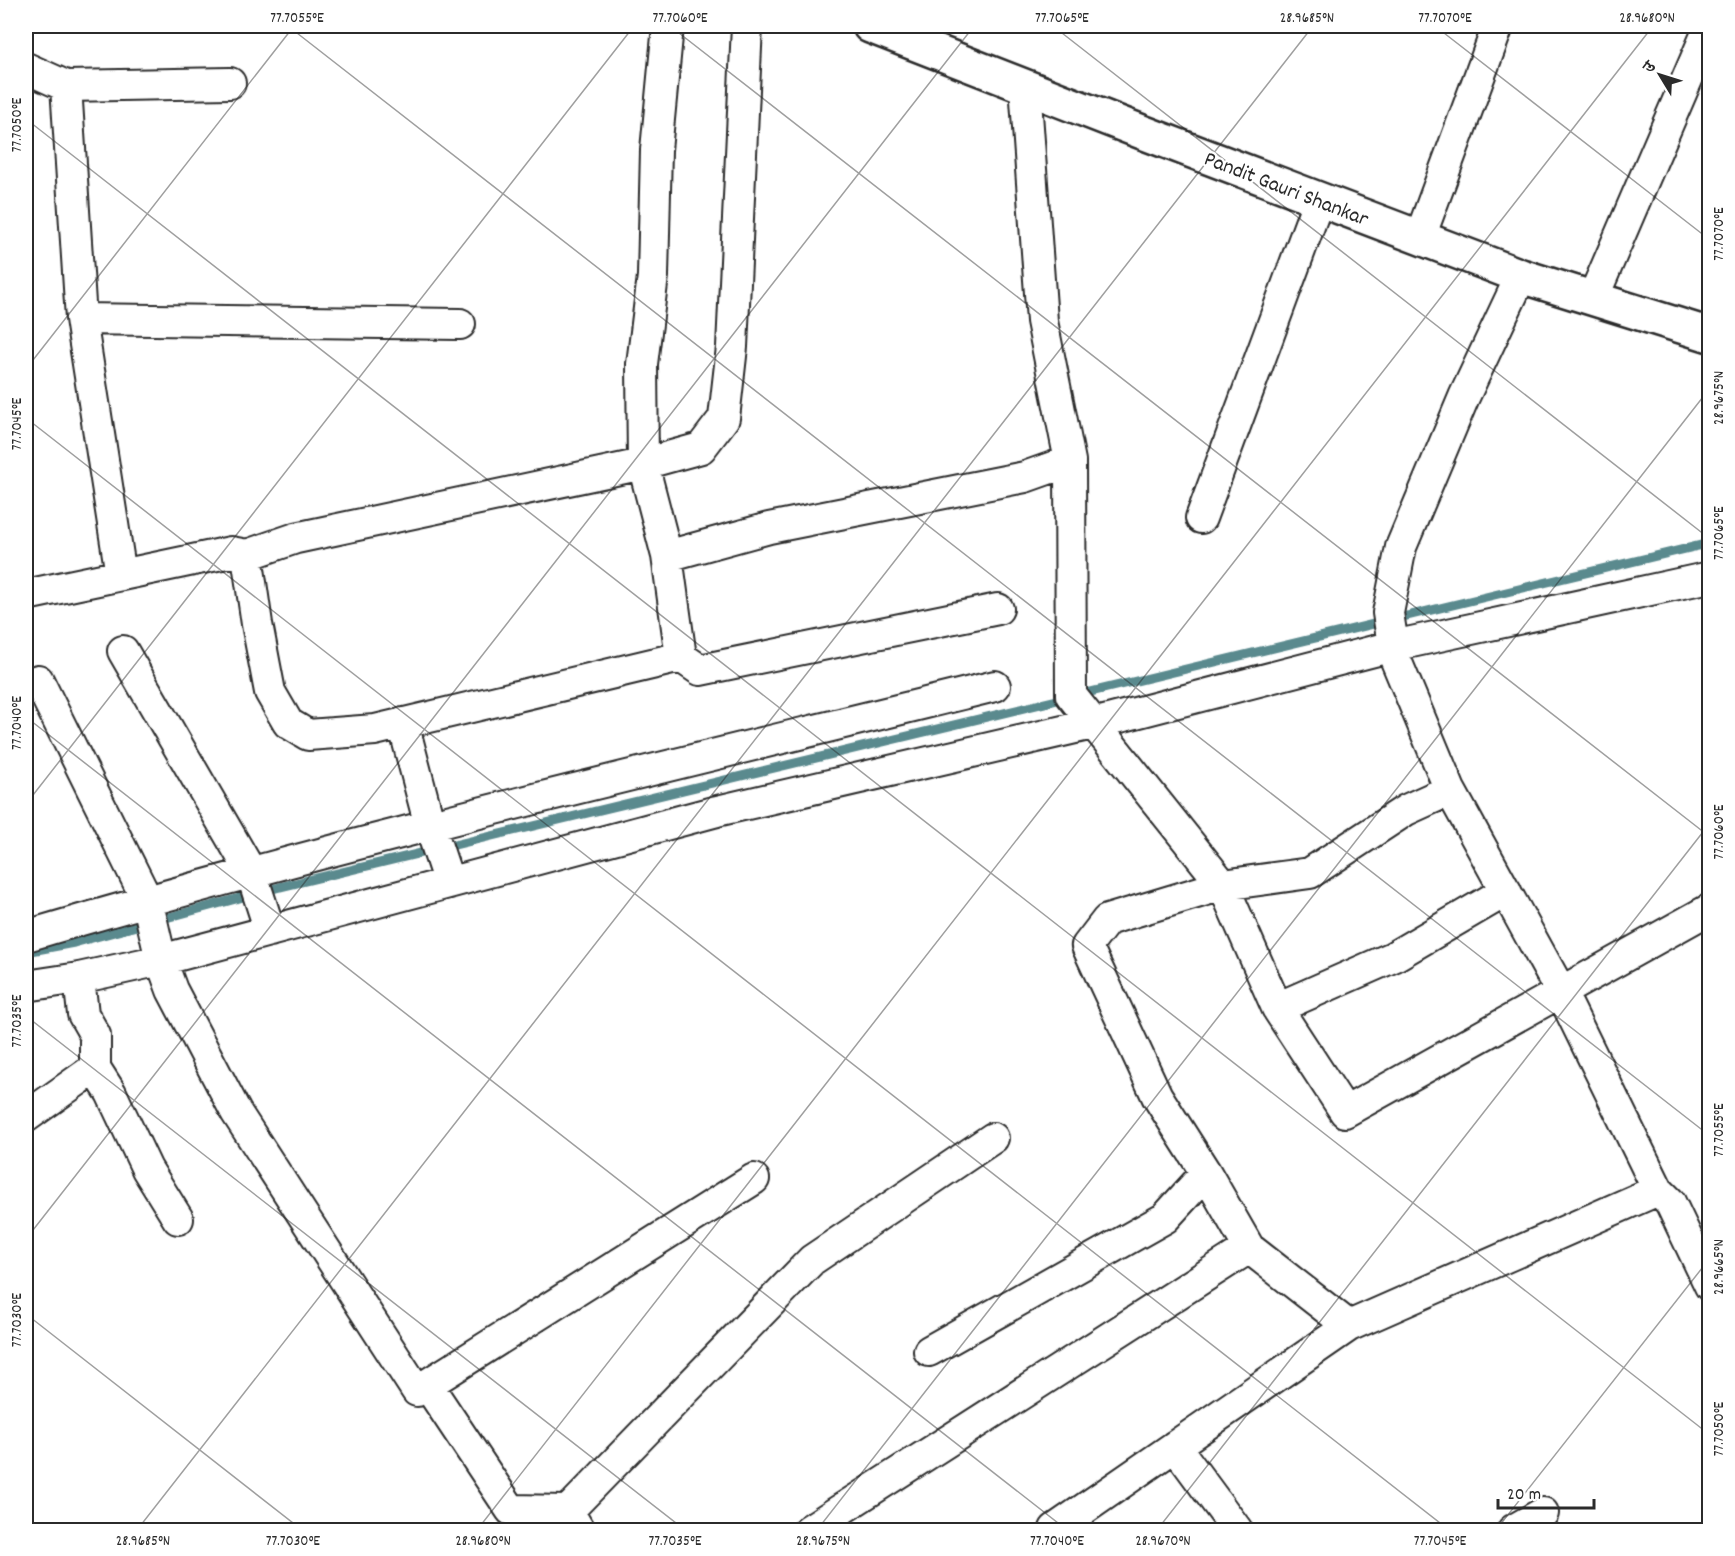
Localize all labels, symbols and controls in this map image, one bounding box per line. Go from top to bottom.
text: 77.7055°E [270,8,324,30]
text: 77.7060°E [652,8,708,30]
text: 77.7065°E [1035,8,1089,30]
text: 28.9685°N [1280,8,1334,30]
text: 77.7070°E [1418,8,1472,30]
text: 28.9680°N [1619,8,1675,30]
north arrow [1630,45,1690,105]
text: उ [1638,56,1663,79]
text: 77.7050°E [7,97,29,152]
street label: Pandit Gauri Shankar [1199,145,1373,236]
text: 77.7070°E [1709,207,1731,261]
text: 28.9675°N [1709,371,1731,425]
text: 77.7045°E [7,397,29,450]
text: 77.7065°E [1709,506,1731,560]
text: 77.7040°E [7,696,29,750]
text: 77.7060°E [1709,804,1731,860]
text: 77.7035°E [7,994,29,1048]
text: 77.7055°E [1709,1103,1731,1157]
text: 28.9665°N [1709,1239,1731,1295]
text: 77.7030°E [7,1293,29,1347]
text: 77.7050°E [1709,1401,1731,1456]
scale bar [1498,1472,1594,1510]
text: 20 m [1507,1483,1541,1508]
text: 28.9685°N [116,1531,170,1553]
text: 77.7030°E [266,1531,320,1553]
text: 28.9680°N [455,1531,511,1553]
text: 77.7035°E [648,1531,702,1553]
text: 28.9675°N [796,1531,850,1553]
text: 77.7040°E [1030,1531,1084,1553]
text: 28.9670°N [1135,1531,1191,1553]
text: 77.7045°E [1414,1531,1467,1553]

